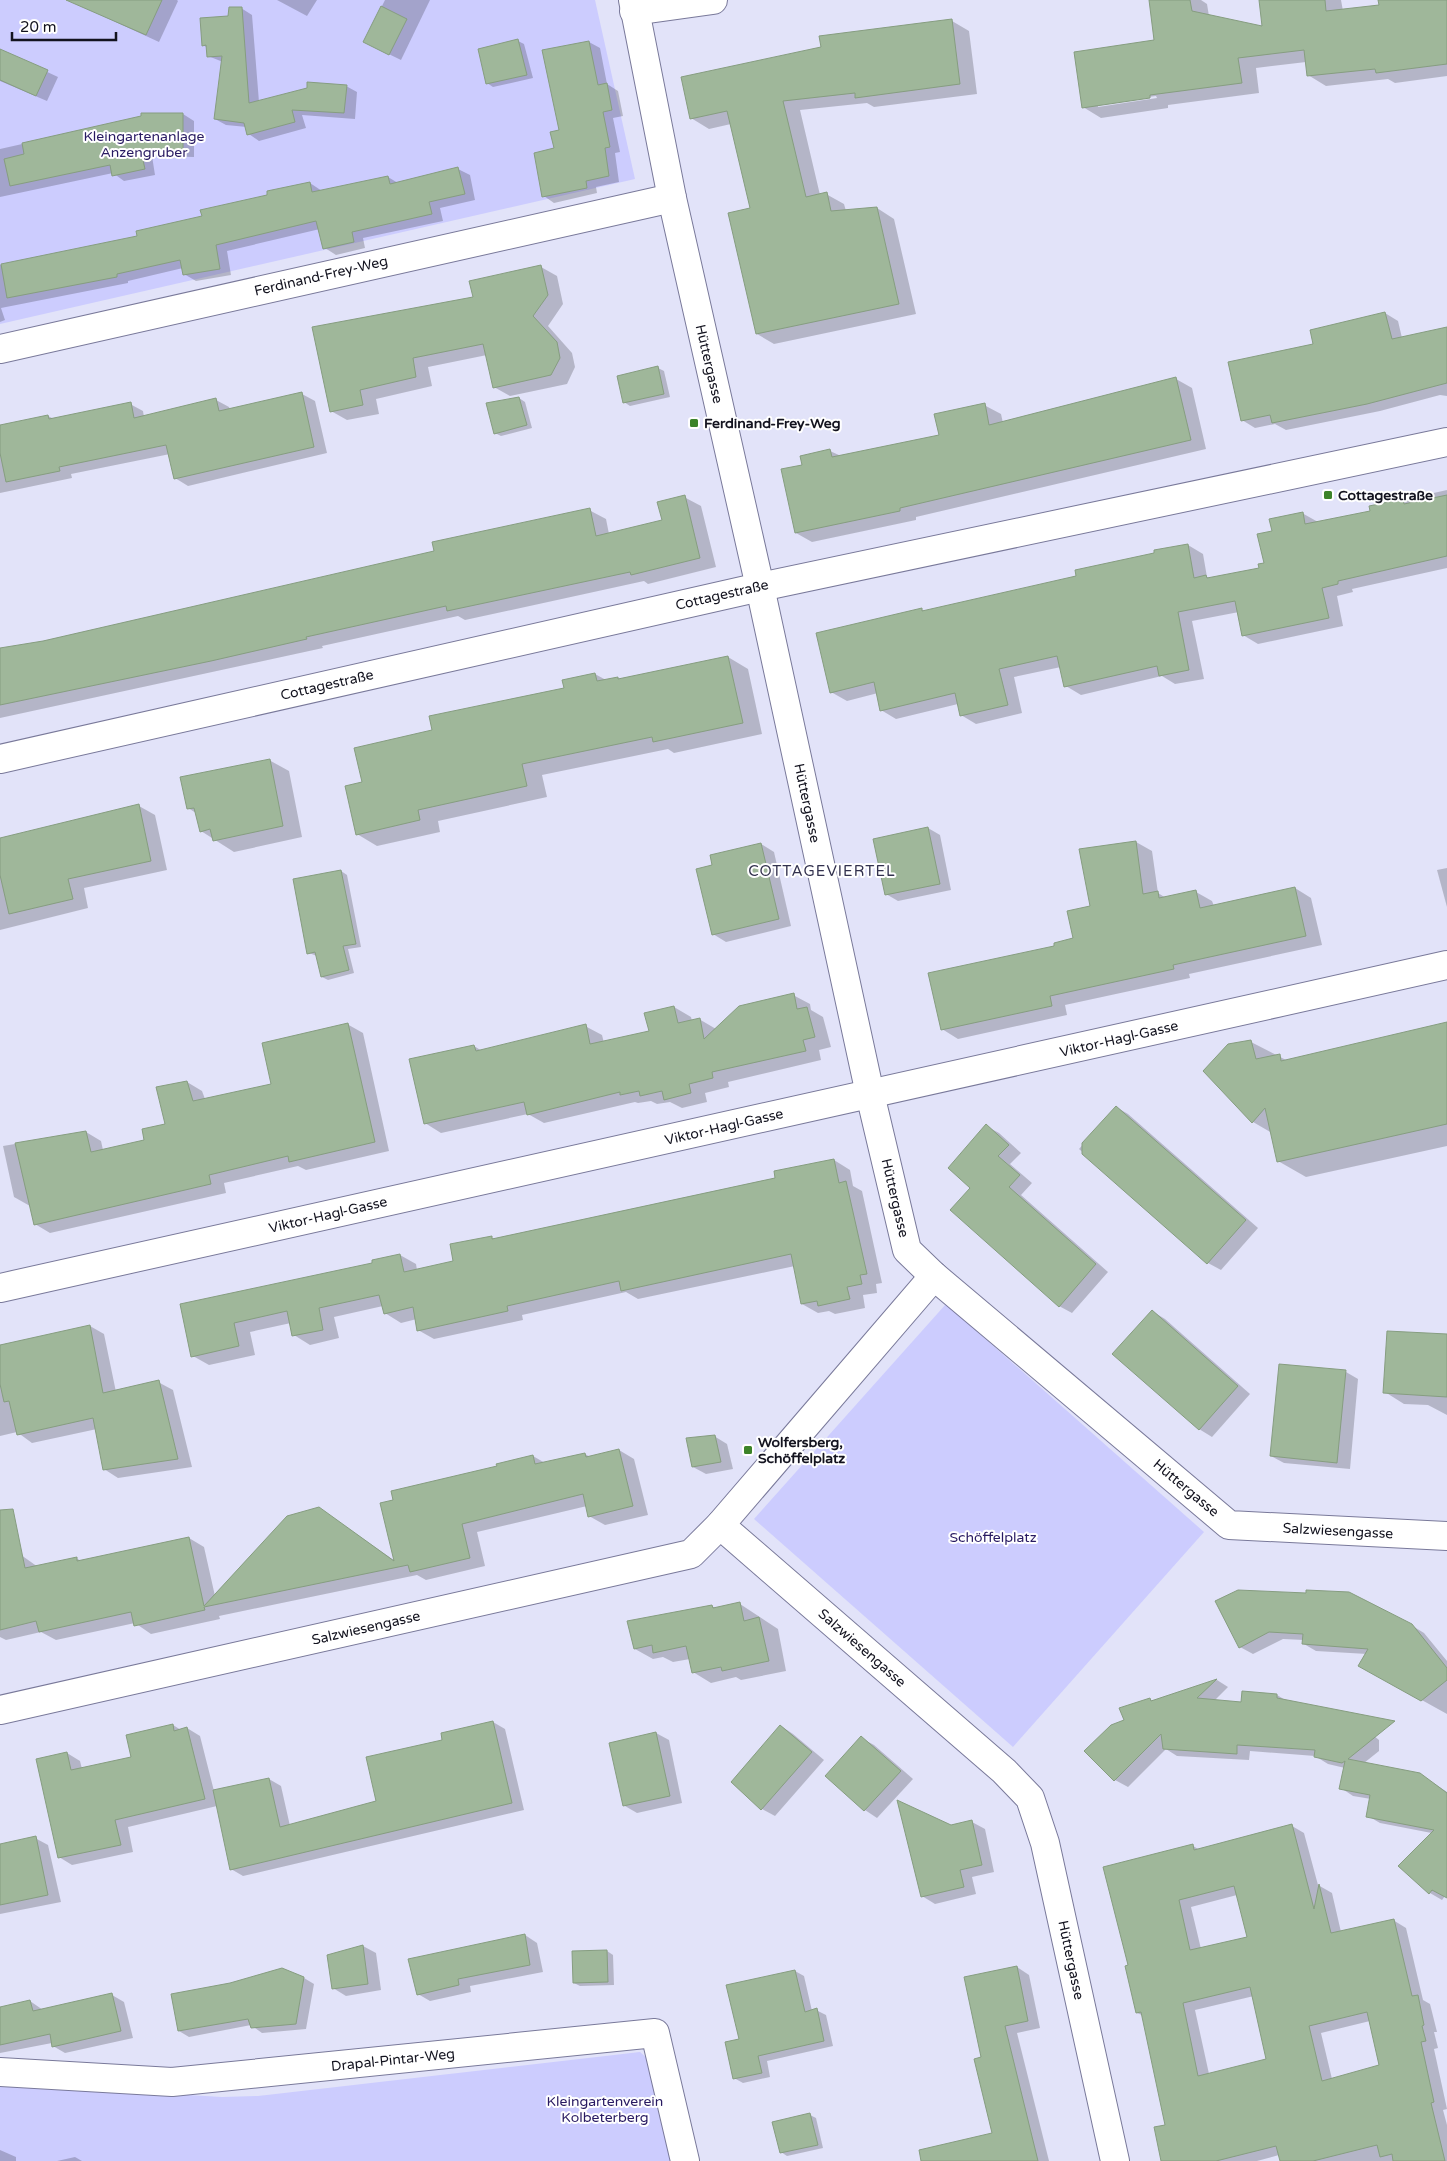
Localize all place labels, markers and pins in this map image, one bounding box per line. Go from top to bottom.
place label: Ferdinand-Frey-Weg [704,415,841,432]
marker: Ferdinand-Frey-Weg [688,417,700,429]
place label: Cottagestraße [1338,487,1433,504]
marker: Cottagestraße [1322,489,1334,501]
place label: Wolfersberg, Schöffelplatz [758,1434,845,1467]
marker: Wolfersberg, Schöffelplatz [742,1444,754,1456]

